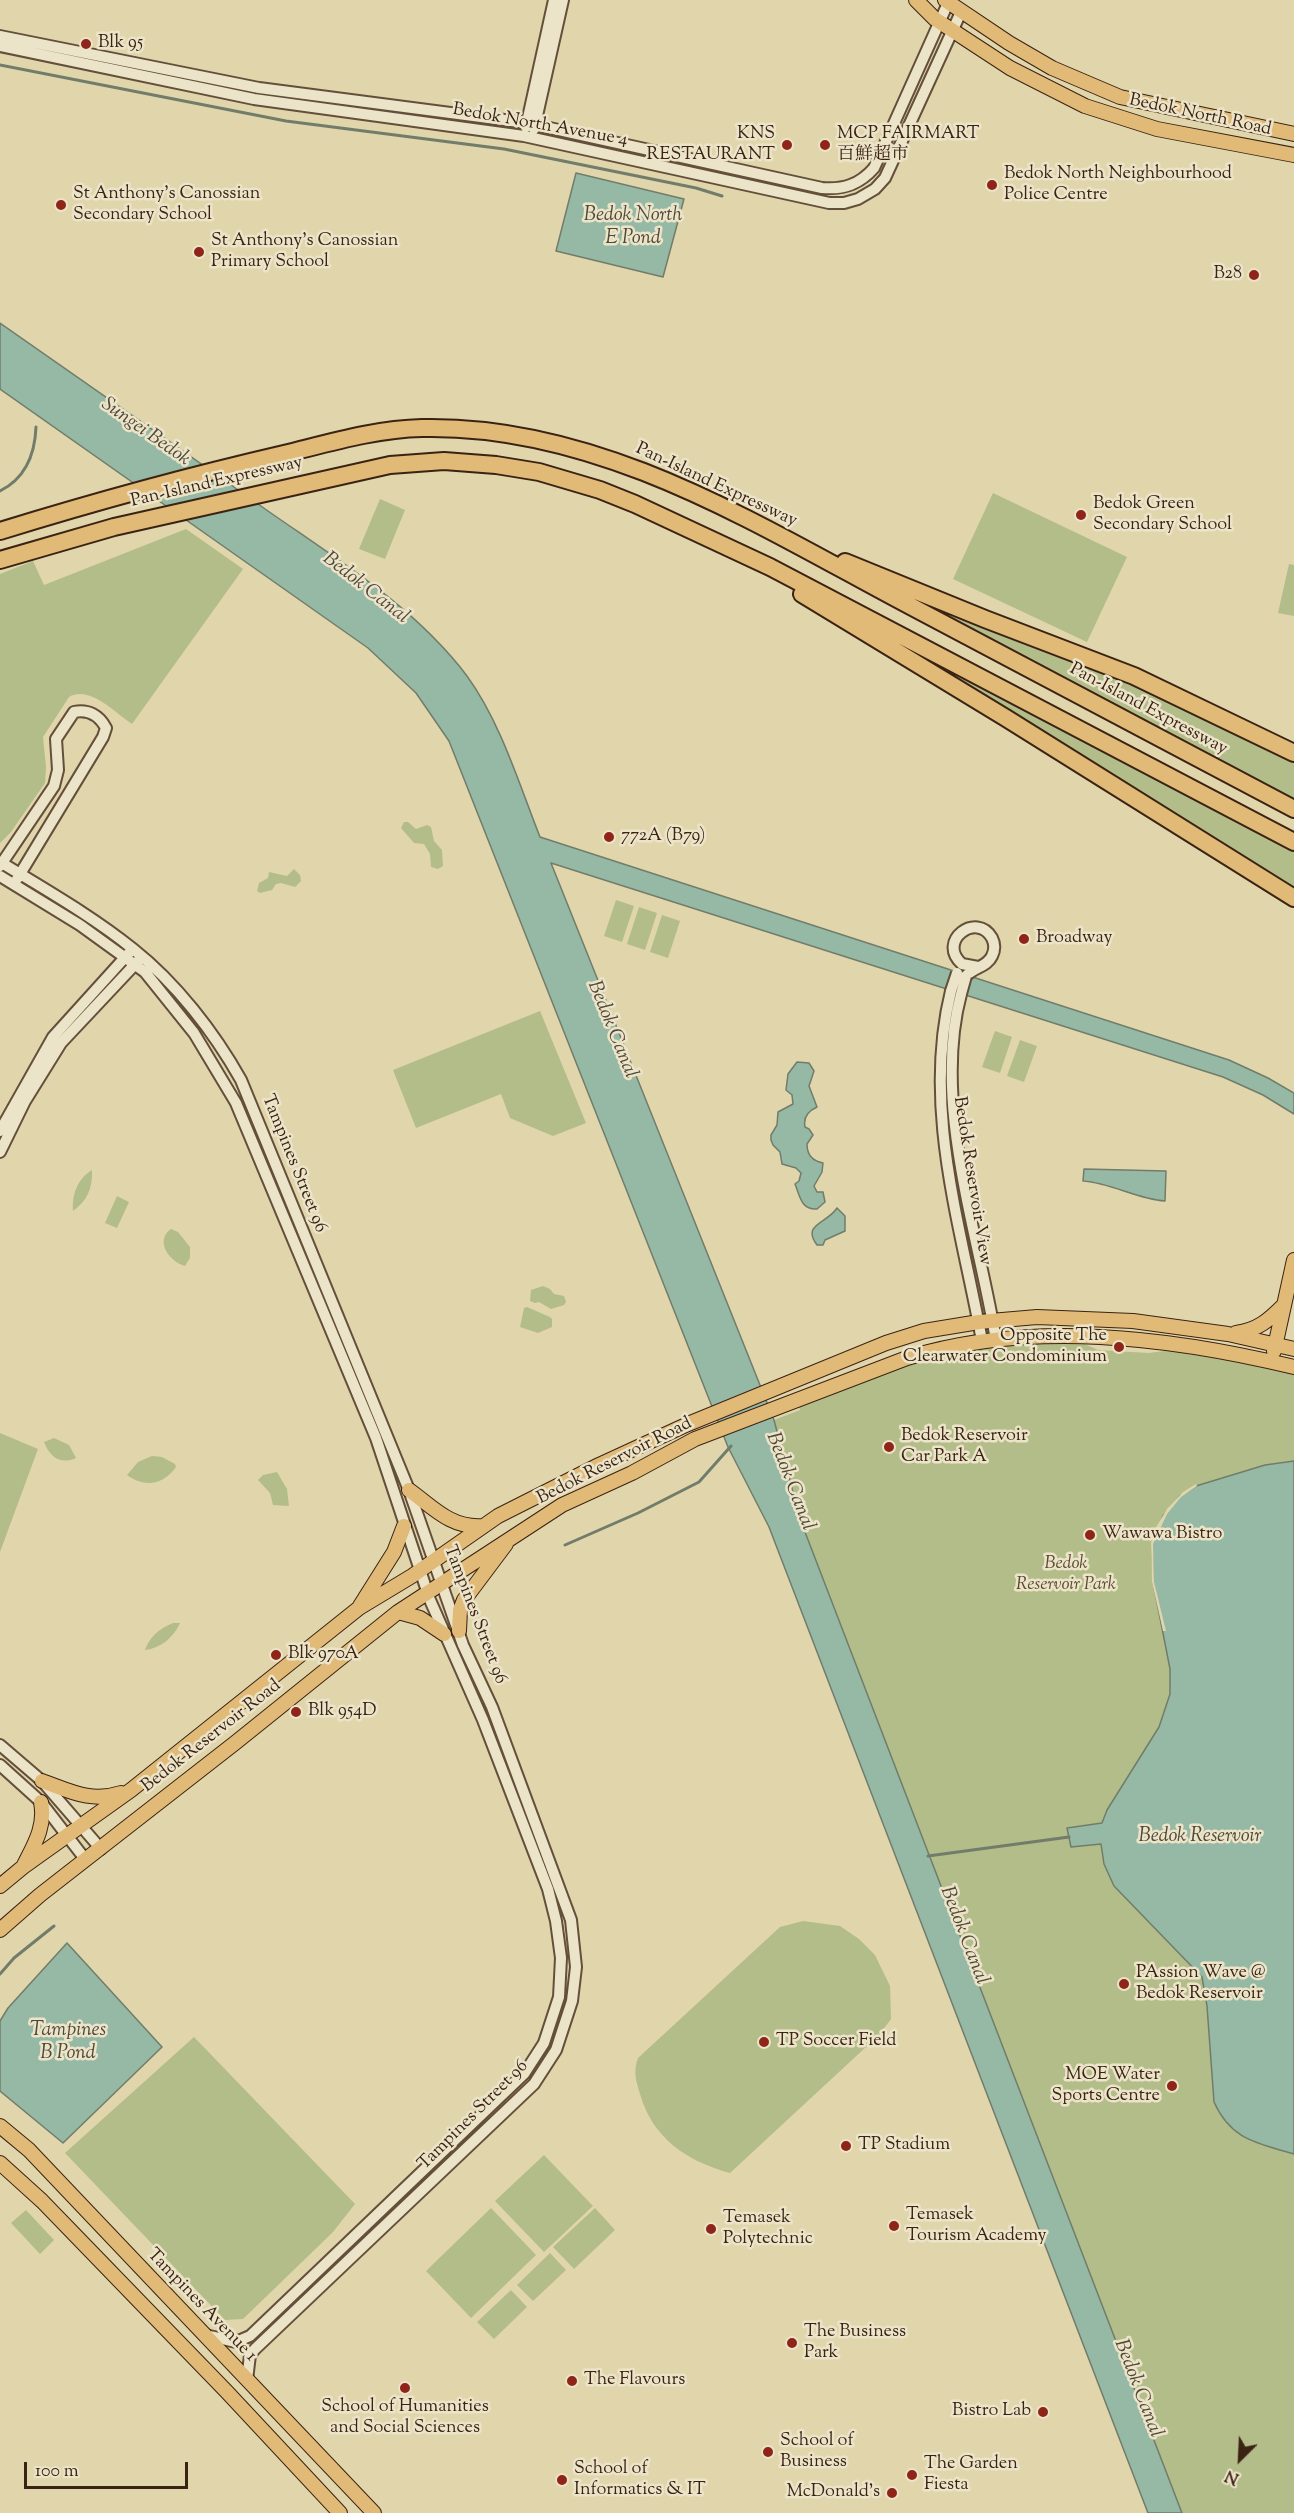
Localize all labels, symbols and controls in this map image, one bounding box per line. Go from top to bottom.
place label: Blk 95 [98,33,143,55]
marker: Blk 95 [79,37,93,51]
street label: Bedok North Road [1127,90,1273,142]
street label: Bedok North Avenue 4 [451,100,629,152]
place label: KNS RESTAURANT [647,124,775,166]
place label: MCP FAIRMART 百鮮超市 [837,124,979,166]
marker: KNS RESTAURANT [780,138,794,152]
marker: MCP FAIRMART 百鮮超市 [818,138,832,152]
place label: Bedok North Neighbourhood Police Centre [1004,164,1232,207]
marker: Bedok North Neighbourhood Police Centre [985,178,999,192]
place label: St Anthony's Canossian Secondary School [73,184,260,226]
marker: St Anthony's Canossian Secondary School [54,198,68,212]
water label: Bedok North E Pond [584,205,682,252]
place label: St Anthony's Canossian Primary School [211,231,398,274]
marker: St Anthony's Canossian Primary School [192,245,206,259]
place label: B28 [1213,264,1242,286]
marker: B28 [1247,268,1261,282]
water label: Sungei Bedok [96,394,194,472]
street label: Pan-Island Expressway [632,439,800,533]
street label: Pan-Island Expressway [129,453,305,513]
place label: Bedok Green Secondary School [1093,494,1232,536]
marker: Bedok Green Secondary School [1074,508,1088,522]
water label: Bedok Canal [317,548,413,630]
street label: Pan-Island Expressway [1065,659,1231,761]
place label: 772A (B79) [621,826,705,848]
marker: 772A (B79) [602,830,616,844]
place label: Broadway [1036,928,1112,950]
marker: Broadway [1017,932,1031,946]
water label: Bedok Canal [581,978,641,1082]
street label: Tampines Street 96 [255,1092,331,1236]
street label: Bedok Reservoir View [947,1095,995,1267]
place label: Opposite The Clearwater Condominium [903,1326,1107,1368]
marker: Opposite The Clearwater Condominium [1112,1340,1126,1354]
street label: Bedok Reservoir Road [534,1414,696,1510]
place label: Bedok Reservoir Car Park A [901,1426,1028,1468]
water label: Bedok Canal [759,1430,819,1534]
marker: Bedok Reservoir Car Park A [882,1440,896,1454]
place label: Wawawa Bistro [1102,1524,1222,1546]
marker: Wawawa Bistro [1083,1528,1097,1542]
street label: Tampines Street 96 [438,1543,510,1687]
park label: Bedok Reservoir Park [1016,1554,1116,1596]
place label: Blk 970A [288,1644,359,1666]
marker: Blk 970A [269,1648,283,1662]
street label: Bedok Reservoir Road [138,1676,286,1798]
place label: Blk 954D [308,1701,377,1723]
marker: Blk 954D [289,1705,303,1719]
water label: Bedok Reservoir [1138,1826,1262,1850]
water label: Bedok Canal [933,1884,993,1988]
place label: PAssion Wave @ Bedok Reservoir [1136,1963,1265,2006]
marker: PAssion Wave @ Bedok Reservoir [1117,1977,1131,1991]
water label: Tampines B Pond [30,2020,106,2067]
place label: TP Soccer Field [776,2031,896,2053]
marker: TP Soccer Field [757,2035,771,2049]
street label: Tampines Street 96 [414,2056,534,2176]
place label: MOE Water Sports Centre [1051,2065,1160,2108]
marker: MOE Water Sports Centre [1165,2079,1179,2093]
place label: TP Stadium [858,2135,950,2157]
marker: TP Stadium [839,2139,853,2153]
place label: Temasek Tourism Academy [906,2205,1047,2248]
place label: Temasek Polytechnic [723,2208,813,2250]
marker: Temasek Tourism Academy [887,2219,901,2233]
marker: Temasek Polytechnic [704,2222,718,2236]
street label: Tampines Avenue 1 [141,2245,261,2367]
place label: The Business Park [804,2322,906,2364]
marker: The Business Park [785,2336,799,2350]
water label: Bedok Canal [1107,2337,1167,2441]
place label: The Flavours [584,2370,685,2392]
marker: The Flavours [565,2374,579,2388]
marker: School of Humanities and Social Sciences [398,2381,412,2395]
place label: School of Humanities and Social Sciences [321,2397,489,2440]
place label: Bistro Lab [952,2401,1031,2423]
marker: Bistro Lab [1036,2405,1050,2419]
north arrow [1210,2429,1270,2489]
place label: School of Business [780,2431,854,2474]
marker: School of Business [761,2445,775,2459]
scale bar [27,2450,190,2488]
place label: The Garden Fiesta [924,2454,1018,2496]
text: 100 m [35,2459,79,2485]
place label: School of Informatics & IT [574,2459,706,2502]
text: N [1222,2463,1243,2489]
marker: The Garden Fiesta [905,2468,919,2482]
marker: School of Informatics & IT [555,2473,569,2487]
place label: McDonald's [786,2482,880,2504]
marker: McDonald's [885,2486,899,2500]

